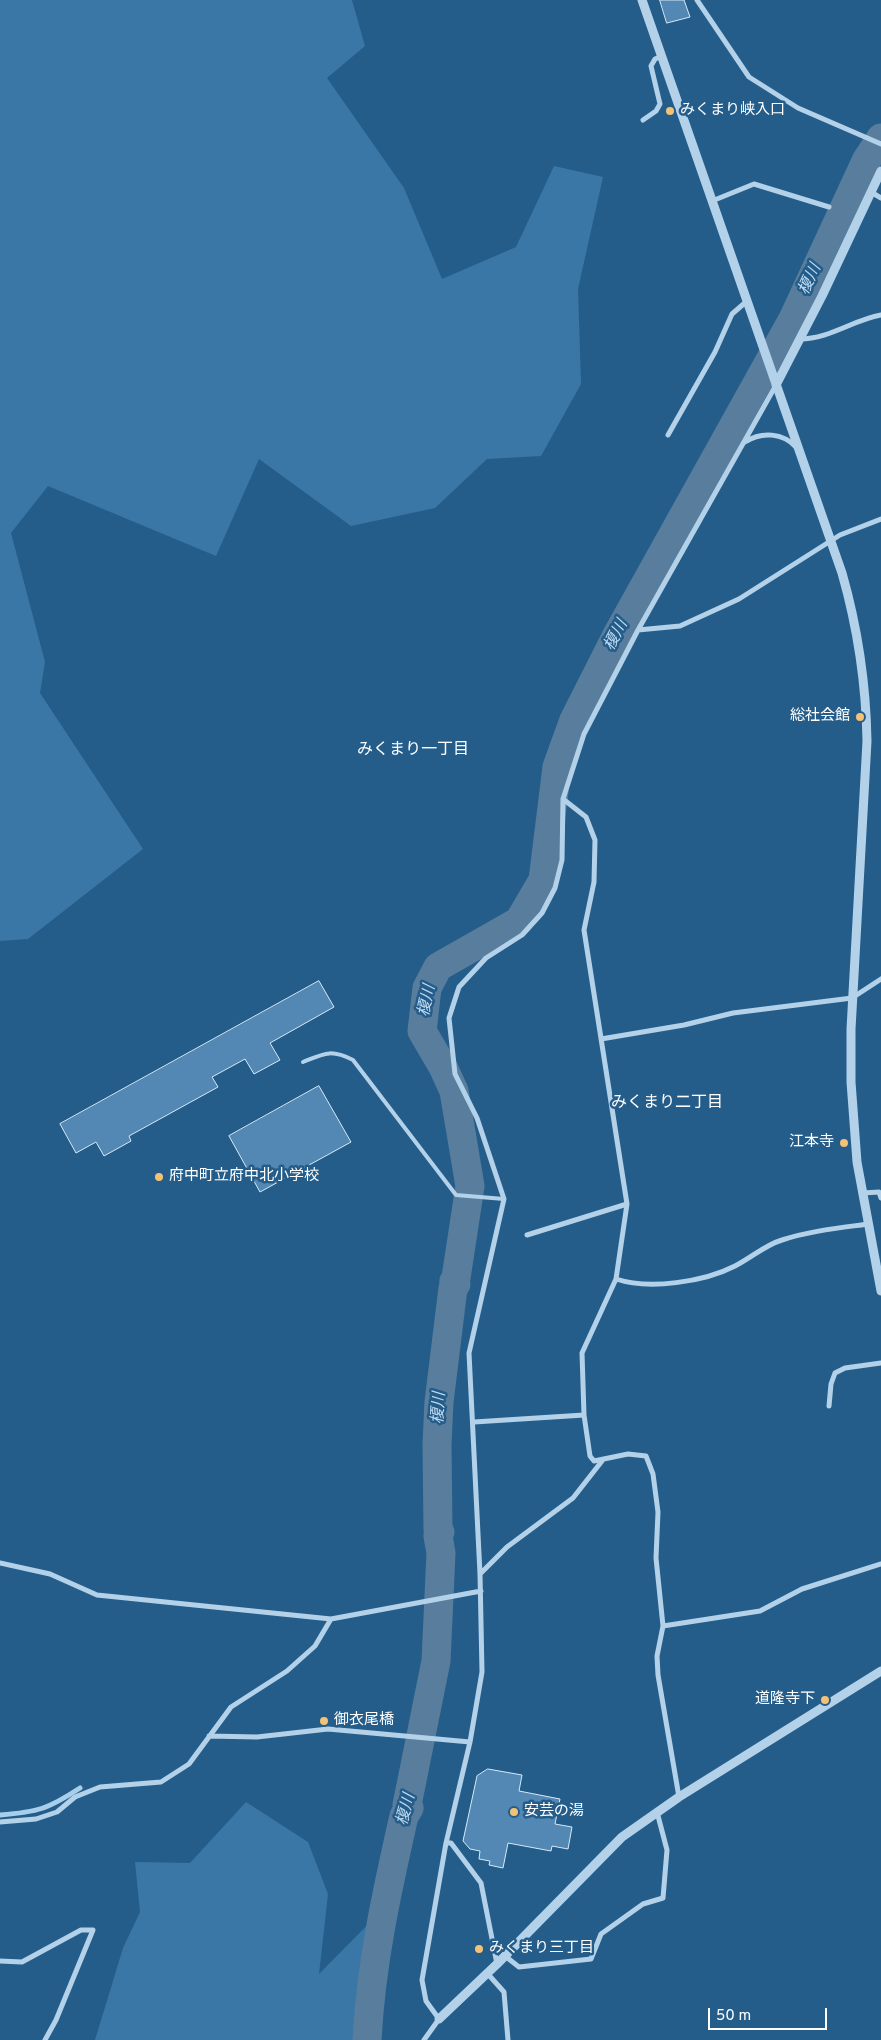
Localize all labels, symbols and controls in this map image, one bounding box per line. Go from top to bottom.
place label: みくまり峡入口 [680,102,785,120]
marker: みくまり峡入口 [664,105,676,117]
water label: 榎川 [796,261,826,299]
water label: 榎川 [601,617,633,655]
place label: 総社会館 [790,708,850,726]
marker: 総社会館 [854,711,866,723]
district label: みくまり一丁目 [357,741,469,761]
water label: 榎川 [415,983,441,1019]
district label: みくまり二丁目 [611,1094,723,1114]
place label: 江本寺 [789,1134,834,1152]
marker: 江本寺 [838,1137,850,1149]
place label: 府中町立府中北小学校 [169,1168,319,1186]
marker: 府中町立府中北小学校 [153,1171,165,1183]
water label: 榎川 [430,1392,450,1424]
place label: 道隆寺下 [755,1691,815,1709]
marker: 道隆寺下 [819,1694,831,1706]
place label: 御衣尾橋 [334,1712,394,1730]
marker: 御衣尾橋 [318,1715,330,1727]
water label: 榎川 [394,1792,420,1828]
place label: 安芸の湯 [524,1803,584,1821]
marker: 安芸の湯 [508,1806,520,1818]
place label: みくまり三丁目 [489,1940,594,1958]
marker: みくまり三丁目 [473,1943,485,1955]
scale bar [711,1998,830,2030]
text: 50 m [716,2007,751,2026]

